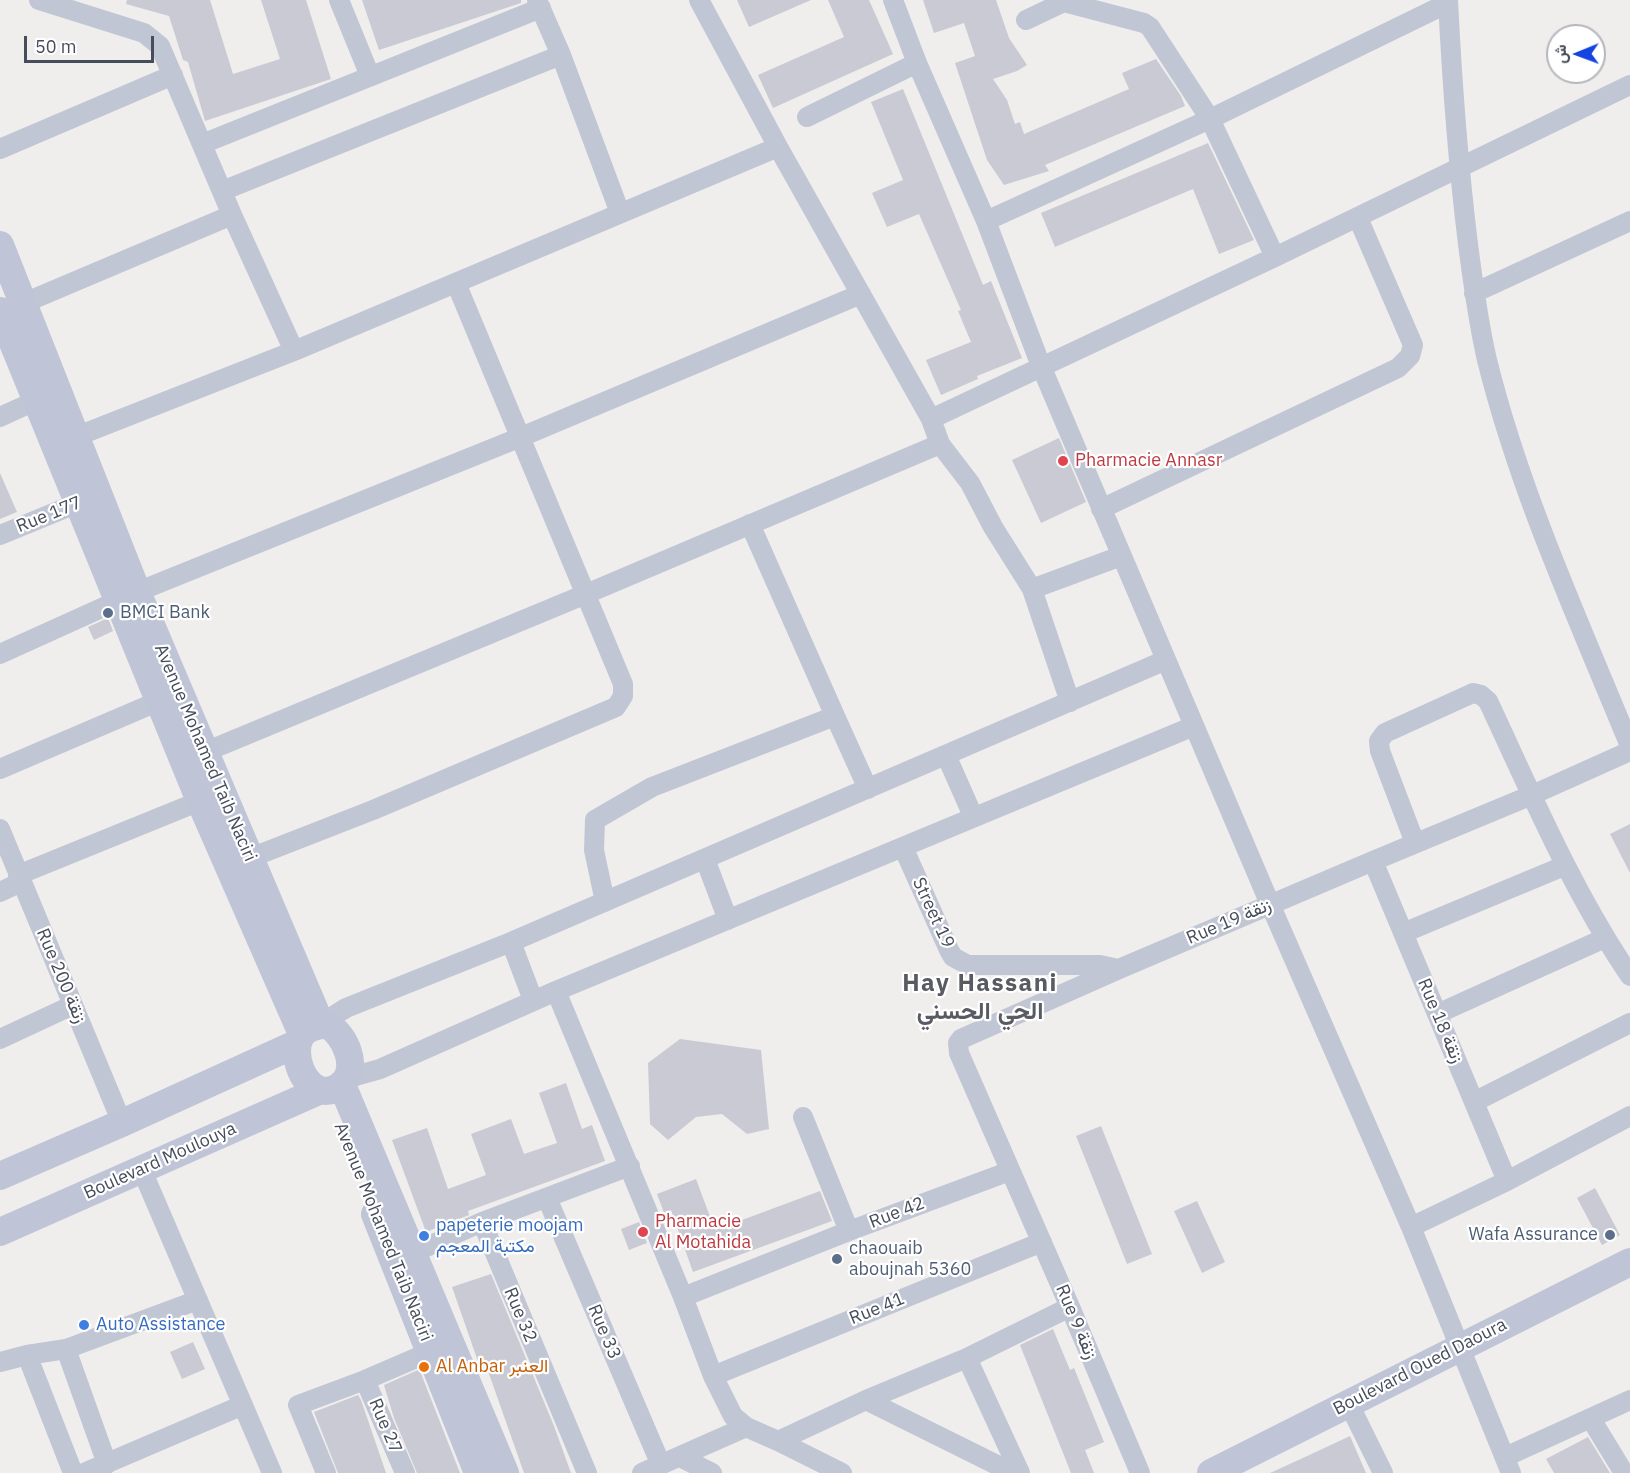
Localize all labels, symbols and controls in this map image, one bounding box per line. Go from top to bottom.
scale bar [27,24,158,62]
north arrow [1546,24,1606,84]
text: 50 m [35,35,77,58]
text: ش [1550,44,1570,64]
place label: Pharmacie Annasr [1075,450,1222,472]
marker: Pharmacie Annasr [1056,454,1070,468]
street label: Rue 177 [13,492,85,538]
place label: BMCI Bank [120,602,210,624]
marker: BMCI Bank [101,606,115,620]
street label: Avenue Mohamed Taib Naciri [149,641,261,865]
street label: Street 19 [907,874,959,952]
street label: Rue 19 زنقة [1183,894,1275,950]
street label: Rue 200 زنقة [31,925,91,1027]
district label: Hay Hassani الحي الحسني [902,970,1058,1026]
street label: Rue 18 زنقة [1412,975,1468,1067]
street label: Boulevard Moulouya [80,1118,240,1204]
street label: Avenue Mohamed Taib Naciri [329,1119,437,1345]
street label: Rue 42 [866,1193,928,1233]
place label: Pharmacie Al Motahida [655,1211,751,1254]
place label: papeterie moojam مكتبة المعجم [436,1215,583,1258]
place label: Wafa Assurance [1468,1224,1598,1246]
marker: Pharmacie Al Motahida [636,1225,650,1239]
marker: Wafa Assurance [1603,1228,1617,1242]
marker: papeterie moojam مكتبة المعجم [417,1229,431,1243]
place label: chaouaib aboujnah 5360 [849,1238,971,1280]
marker: chaouaib aboujnah 5360 [830,1252,844,1266]
street label: Rue 9 زنقة [1051,1281,1101,1363]
street label: Rue 32 [499,1284,541,1346]
street label: Rue 41 [846,1288,908,1330]
street label: Rue 33 [583,1301,625,1363]
place label: Auto Assistance [96,1314,225,1336]
street label: Boulevard Oued Daoura [1330,1314,1510,1420]
marker: Auto Assistance [77,1318,91,1332]
place label: Al Anbar العنبر [436,1356,548,1378]
marker: Al Anbar العنبر [417,1360,431,1374]
street label: Rue 27 [364,1395,406,1457]

